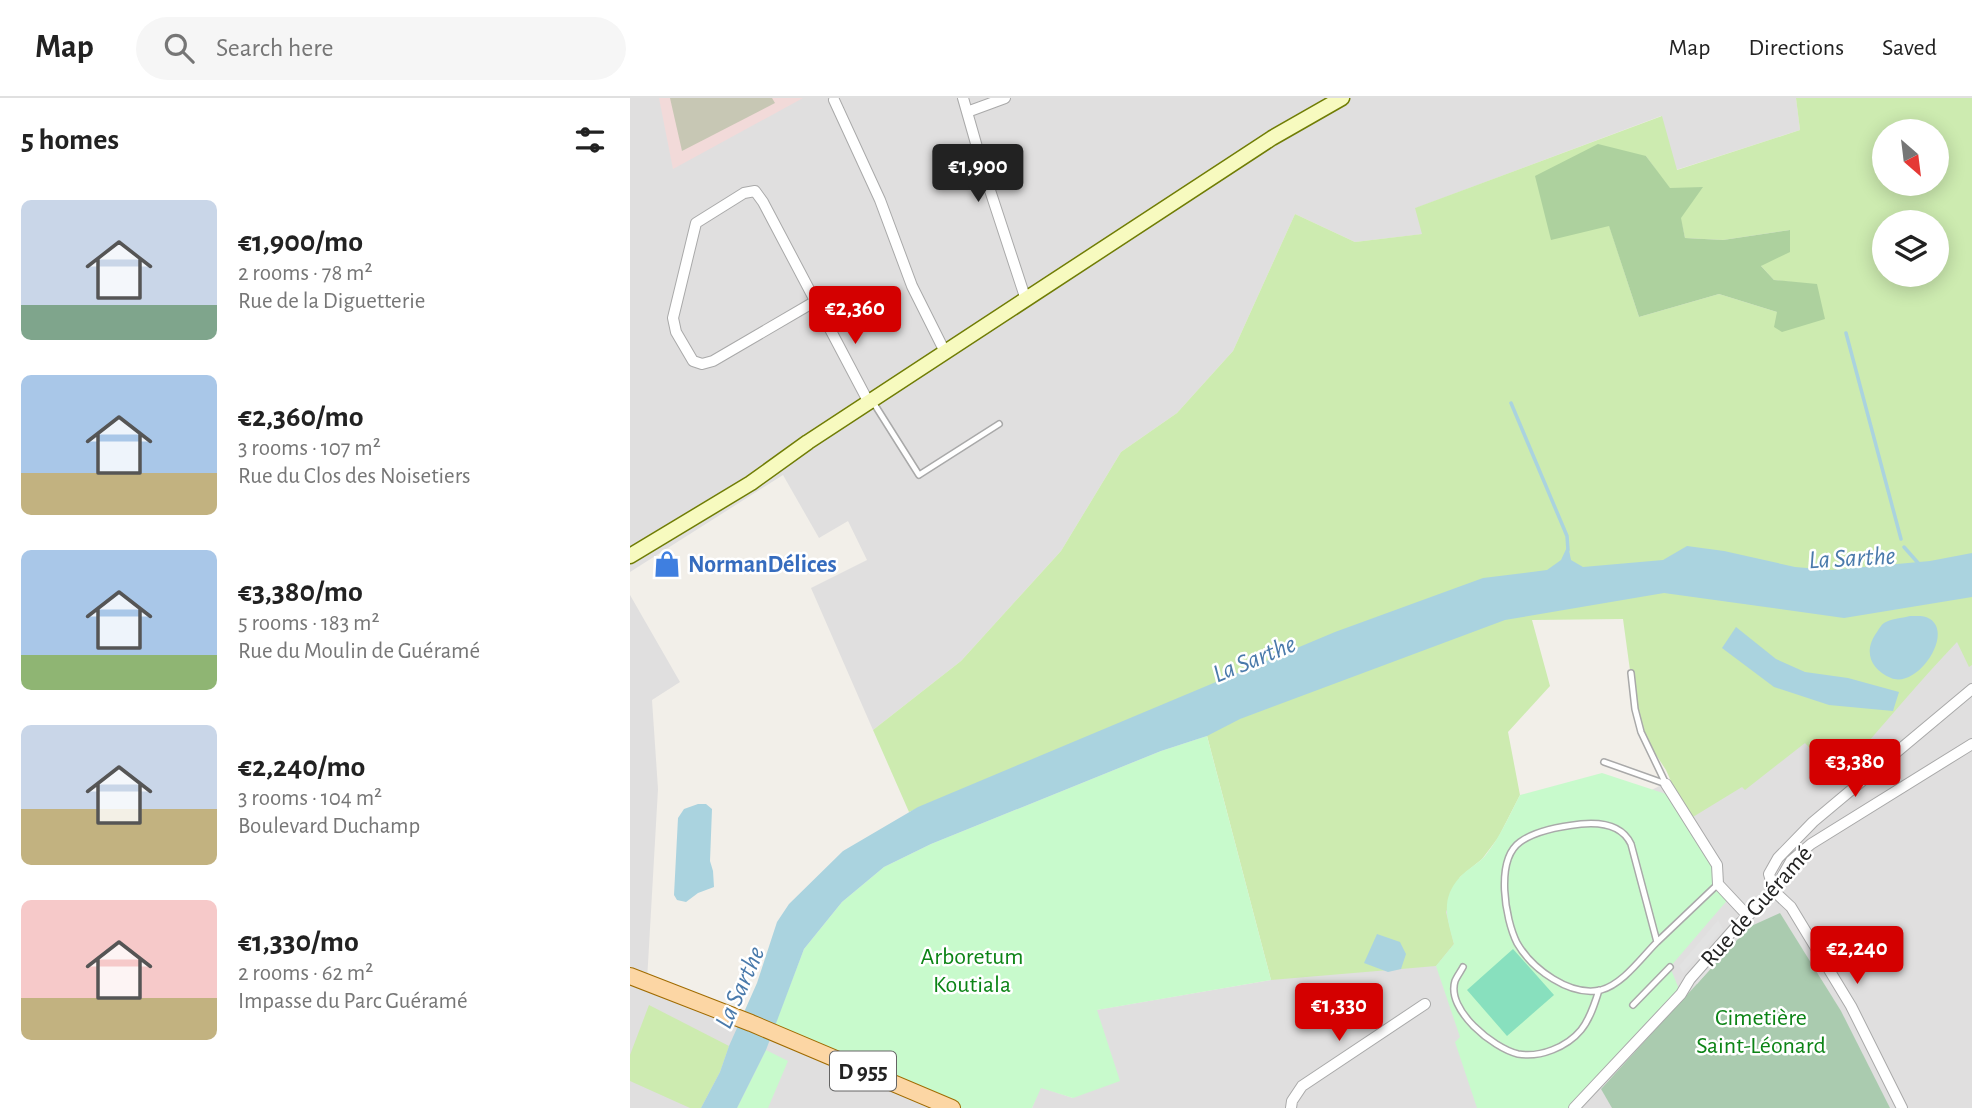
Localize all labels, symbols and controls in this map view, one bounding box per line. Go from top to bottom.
search box [136,17,626,80]
icon: search [160,29,198,67]
text: Map [35,31,94,64]
text: Search here [216,35,334,61]
text: Map [1668,36,1710,60]
text: Directions [1748,36,1844,60]
text: Saved [1882,36,1937,60]
north arrow [1872,119,1950,196]
map controls [1872,119,1949,287]
icon: filters [571,121,609,159]
text: 5 homes [21,125,119,155]
pin: €1,900 [921,144,1035,204]
text: €1,900 [948,155,1008,178]
button: layers [1872,210,1949,287]
text: €1,900/mo [238,227,363,257]
icon: home [77,228,161,312]
text: 2 rooms · 78 m² [238,262,373,285]
pin: €2,360 [798,286,912,346]
text: Rue de la Diguetterie [238,290,425,313]
text: €2,360 [825,297,885,320]
text: €2,360/mo [238,402,364,432]
icon: home [77,403,161,487]
text: 3 rooms · 107 m² [238,437,381,460]
text: Rue du Clos des Noisetiers [238,465,471,488]
water label: La Sarthe [1808,543,1896,573]
shop icon: NormanDélices [652,549,682,579]
place label: NormanDélices [688,553,837,577]
text: €3,380/mo [238,577,363,607]
icon: home [77,578,161,662]
text: 5 rooms · 183 m² [238,612,379,635]
water label: La Sarthe [1209,631,1300,687]
text: Rue du Moulin de Guéramé [238,640,480,663]
pin: €3,380 [1798,740,1912,799]
text: €3,380 [1825,750,1885,773]
text: €2,240/mo [238,752,365,782]
icon: home [77,753,161,837]
text: 3 rooms · 104 m² [238,787,382,810]
text: Boulevard Duchamp [238,815,420,838]
street label: Rue de Guéramé [1697,842,1817,972]
pin: €2,240 [1800,926,1914,986]
text: €1,330/mo [238,927,359,957]
icon: home [77,928,161,1012]
text: €2,240 [1826,937,1888,960]
water label: La Sarthe [710,942,770,1032]
park label: Arboretum Koutiala [921,945,1023,997]
text: 2 rooms · 62 m² [238,962,373,985]
pin: €1,330 [1282,984,1396,1043]
text: Impasse du Parc Guéramé [238,990,468,1013]
text: €1,330 [1311,994,1367,1017]
park label: Cimetière Saint-Léonard [1696,1006,1826,1058]
road number: D 955 [830,1052,896,1090]

